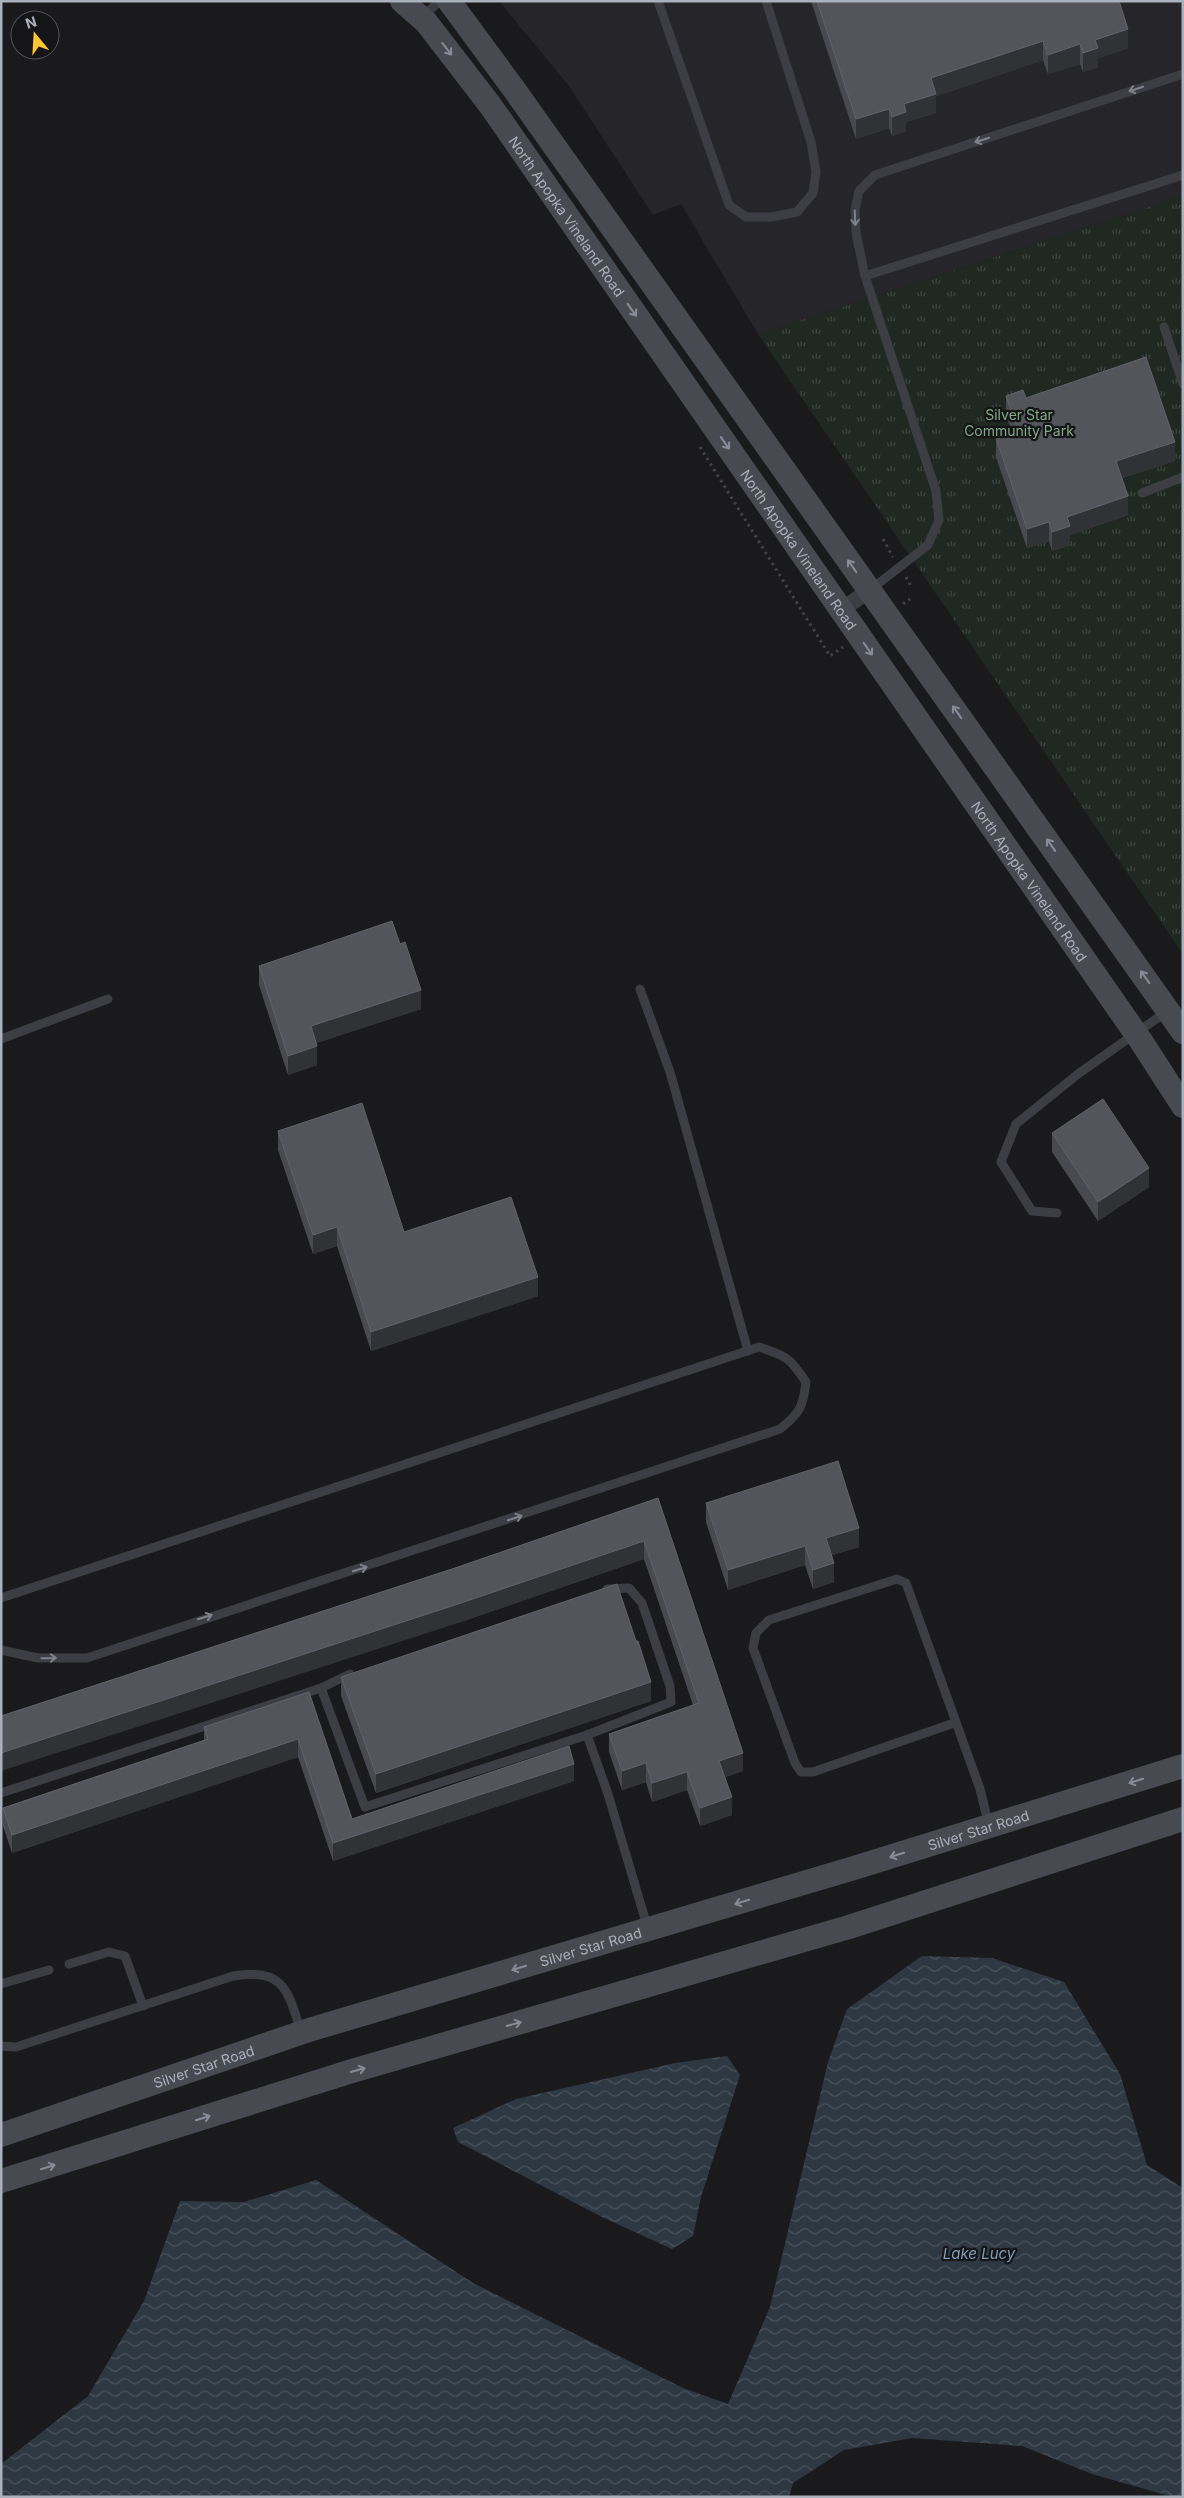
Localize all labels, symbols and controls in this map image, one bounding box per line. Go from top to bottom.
north arrow [10,10,60,60]
text: N [23,12,39,32]
one-way arrow [442,42,452,56]
one-way arrow [1129,85,1145,94]
street label: North Apopka Vineland Road [506,133,629,299]
one-way arrow [975,136,990,145]
one-way arrow [850,210,860,226]
one-way arrow [627,303,637,317]
park label: Silver Star Community Park [964,406,1074,439]
one-way arrow [720,436,730,450]
street label: North Apopka Vineland Road [737,466,861,633]
one-way arrow [847,559,858,573]
one-way arrow [863,641,873,655]
one-way arrow [952,705,962,719]
street label: North Apopka Vineland Road [968,798,1091,964]
one-way arrow [1046,838,1056,852]
one-way arrow [1140,970,1150,984]
one-way arrow [506,1513,522,1523]
one-way arrow [352,1563,368,1573]
one-way arrow [197,1612,213,1622]
one-way arrow [40,1653,57,1663]
one-way arrow [1129,1776,1145,1786]
street label: Silver Star Road [925,1806,1031,1853]
one-way arrow [890,1850,906,1860]
one-way arrow [734,1897,750,1907]
street label: Silver Star Road [537,1923,643,1970]
one-way arrow [511,1963,527,1973]
one-way arrow [506,2019,522,2029]
street label: Silver Star Road [151,2041,256,2091]
one-way arrow [350,2064,366,2074]
one-way arrow [195,2113,211,2123]
one-way arrow [39,2161,55,2171]
water label: Lake Lucy [943,2244,1016,2263]

